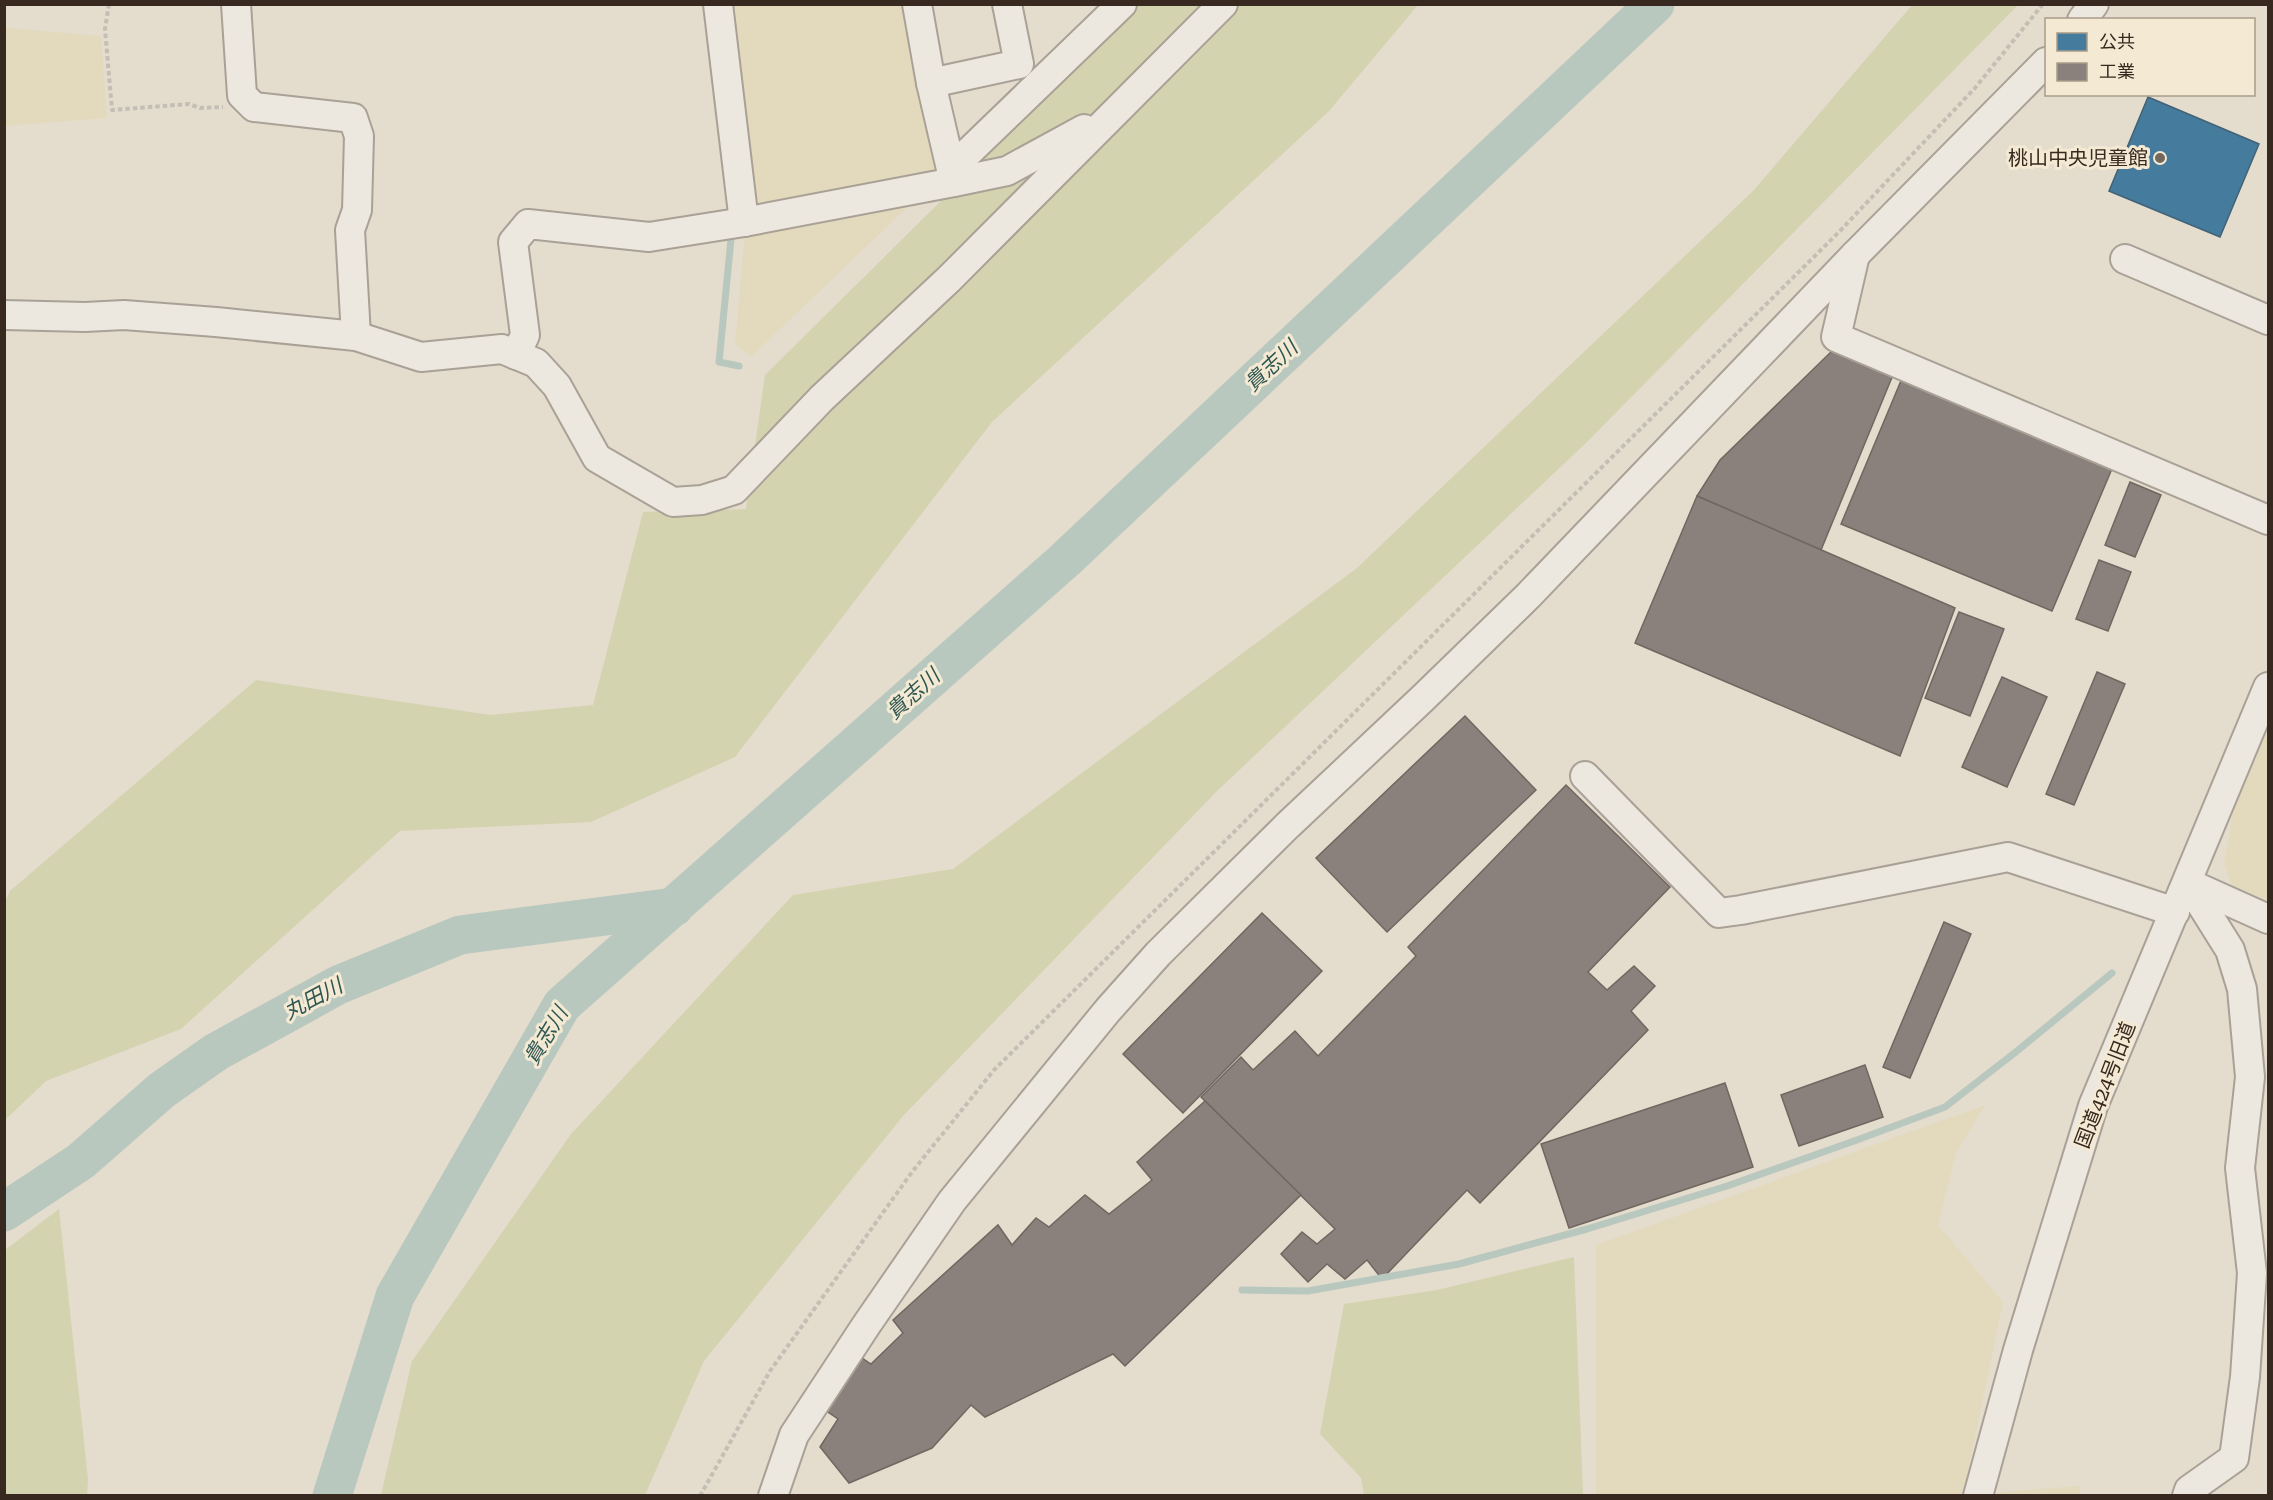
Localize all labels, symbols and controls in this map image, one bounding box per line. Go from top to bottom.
legend [2045,18,2255,96]
text: 公共 [2099,31,2135,52]
text: 工業 [2099,61,2135,82]
place label: 桃山中央児童館 [2008,146,2148,170]
marker: 桃山中央児童館 [2153,151,2167,165]
water label: 貴志川 [1240,334,1304,396]
water label: 貴志川 [882,663,946,724]
water label: 丸田川 [280,973,348,1024]
water label: 貴志川 [519,1001,574,1069]
street label: 国道424号旧道 [2070,1018,2140,1152]

